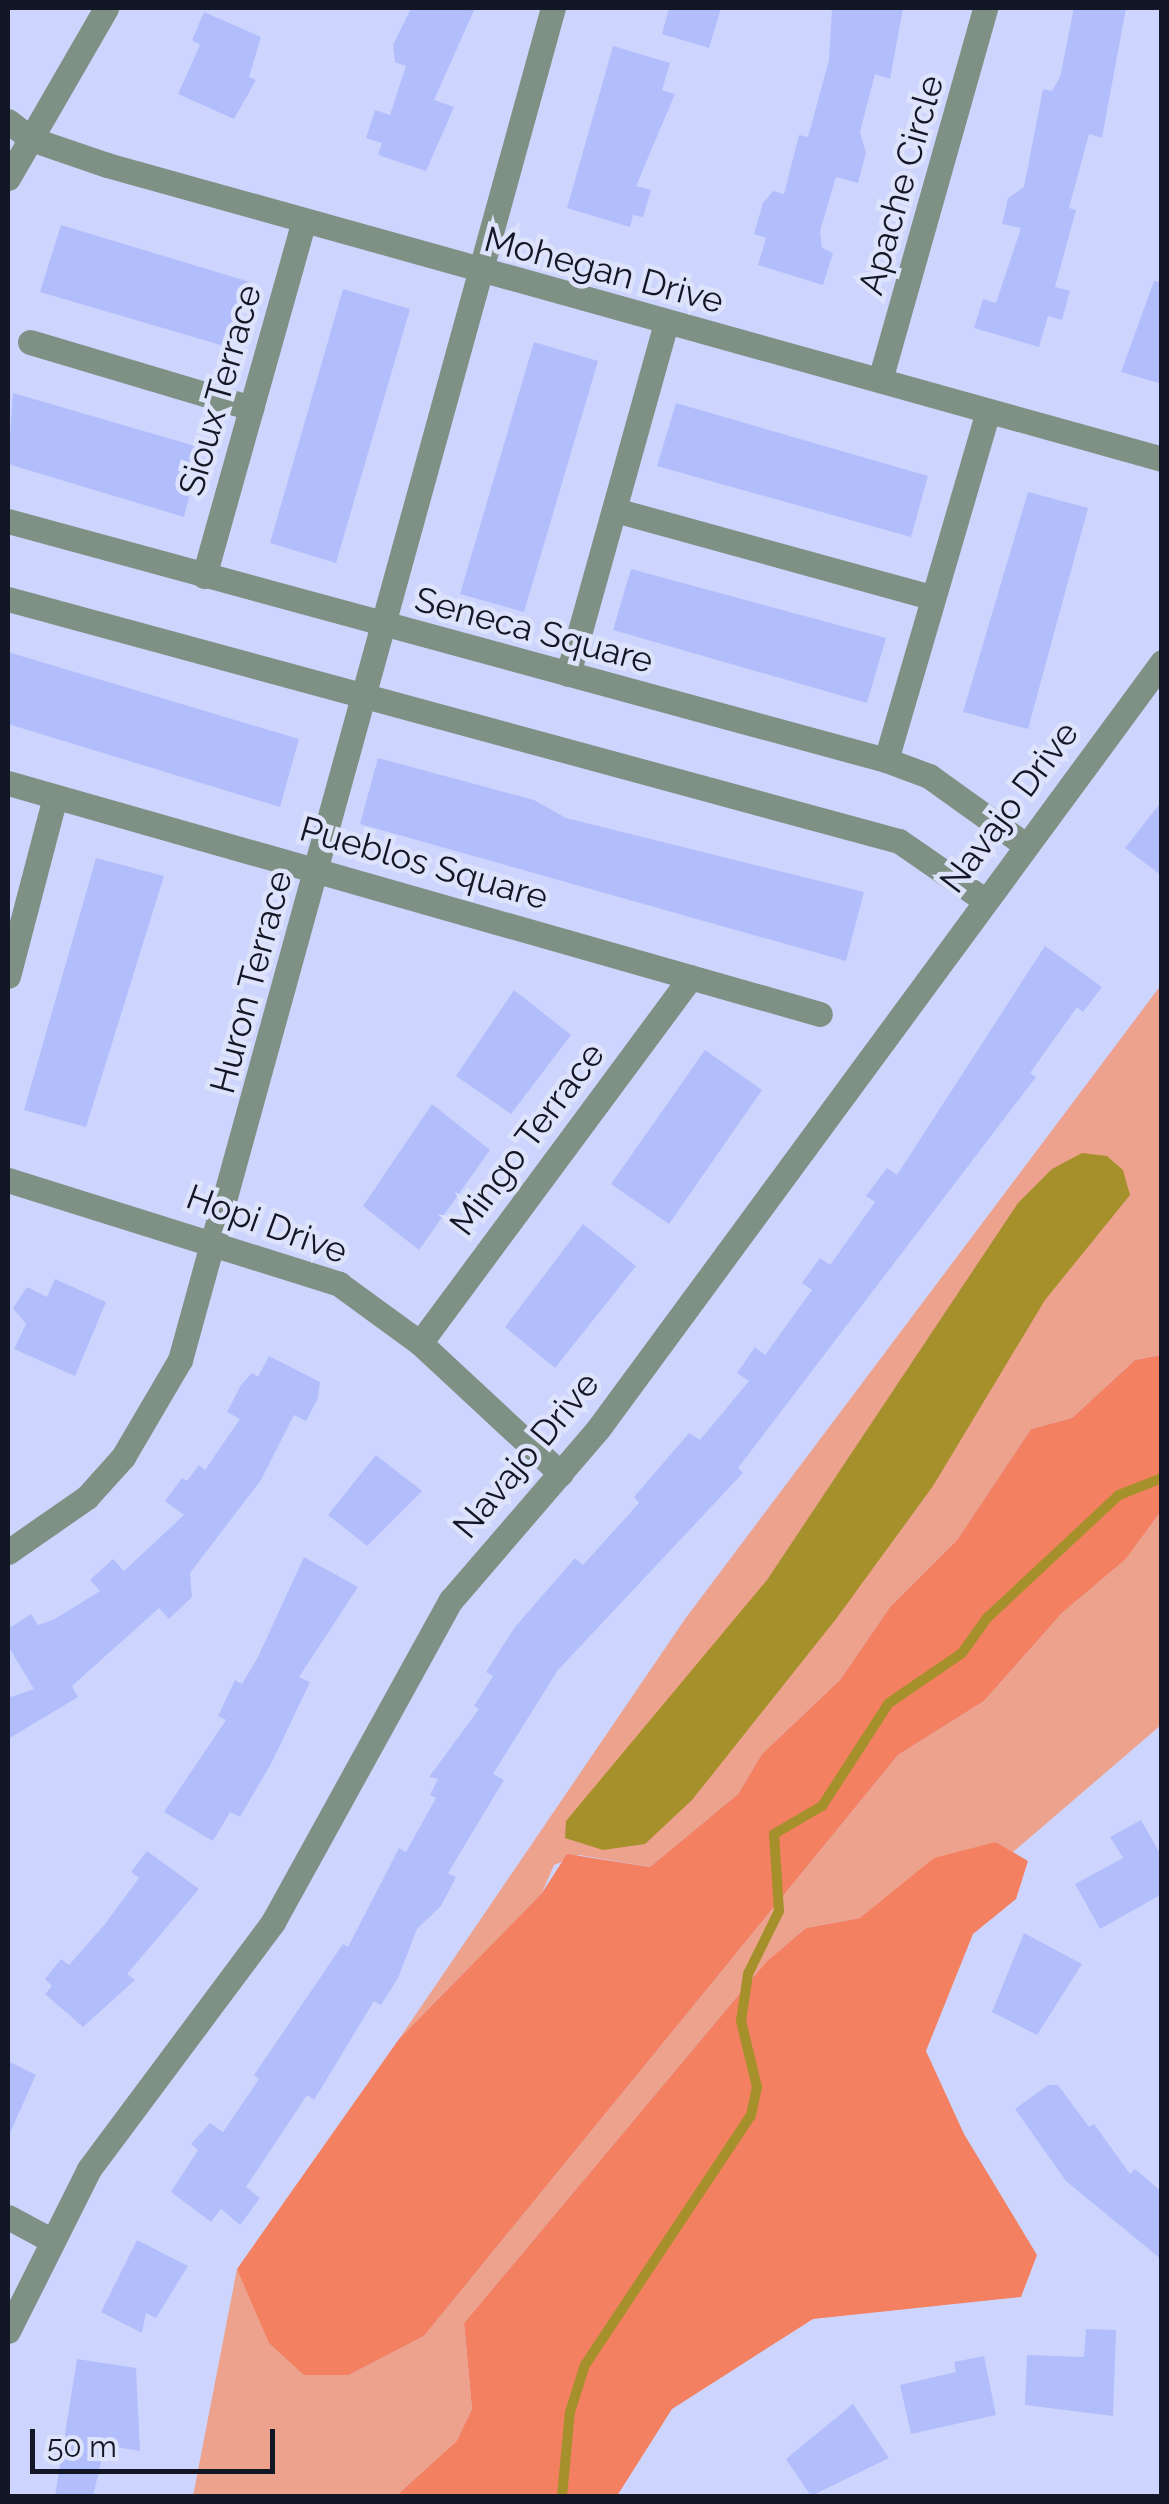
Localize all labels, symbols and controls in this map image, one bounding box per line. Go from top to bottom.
street label: Apache Circle [850,71,952,299]
street label: Mohegan Drive [480,218,728,322]
street label: Sioux Terrace [170,279,270,501]
street label: Seneca Square [410,578,658,682]
street label: Navajo Drive [931,713,1087,901]
street label: Pueblos Square [295,808,553,918]
street label: Huron Terrace [201,866,301,1098]
street label: Mingo Terrace [441,1034,613,1244]
street label: Hopi Drive [181,1176,353,1272]
street label: Navajo Drive [444,1363,608,1547]
scale bar [35,2409,280,2471]
text: 50 m [47,2429,117,2464]

